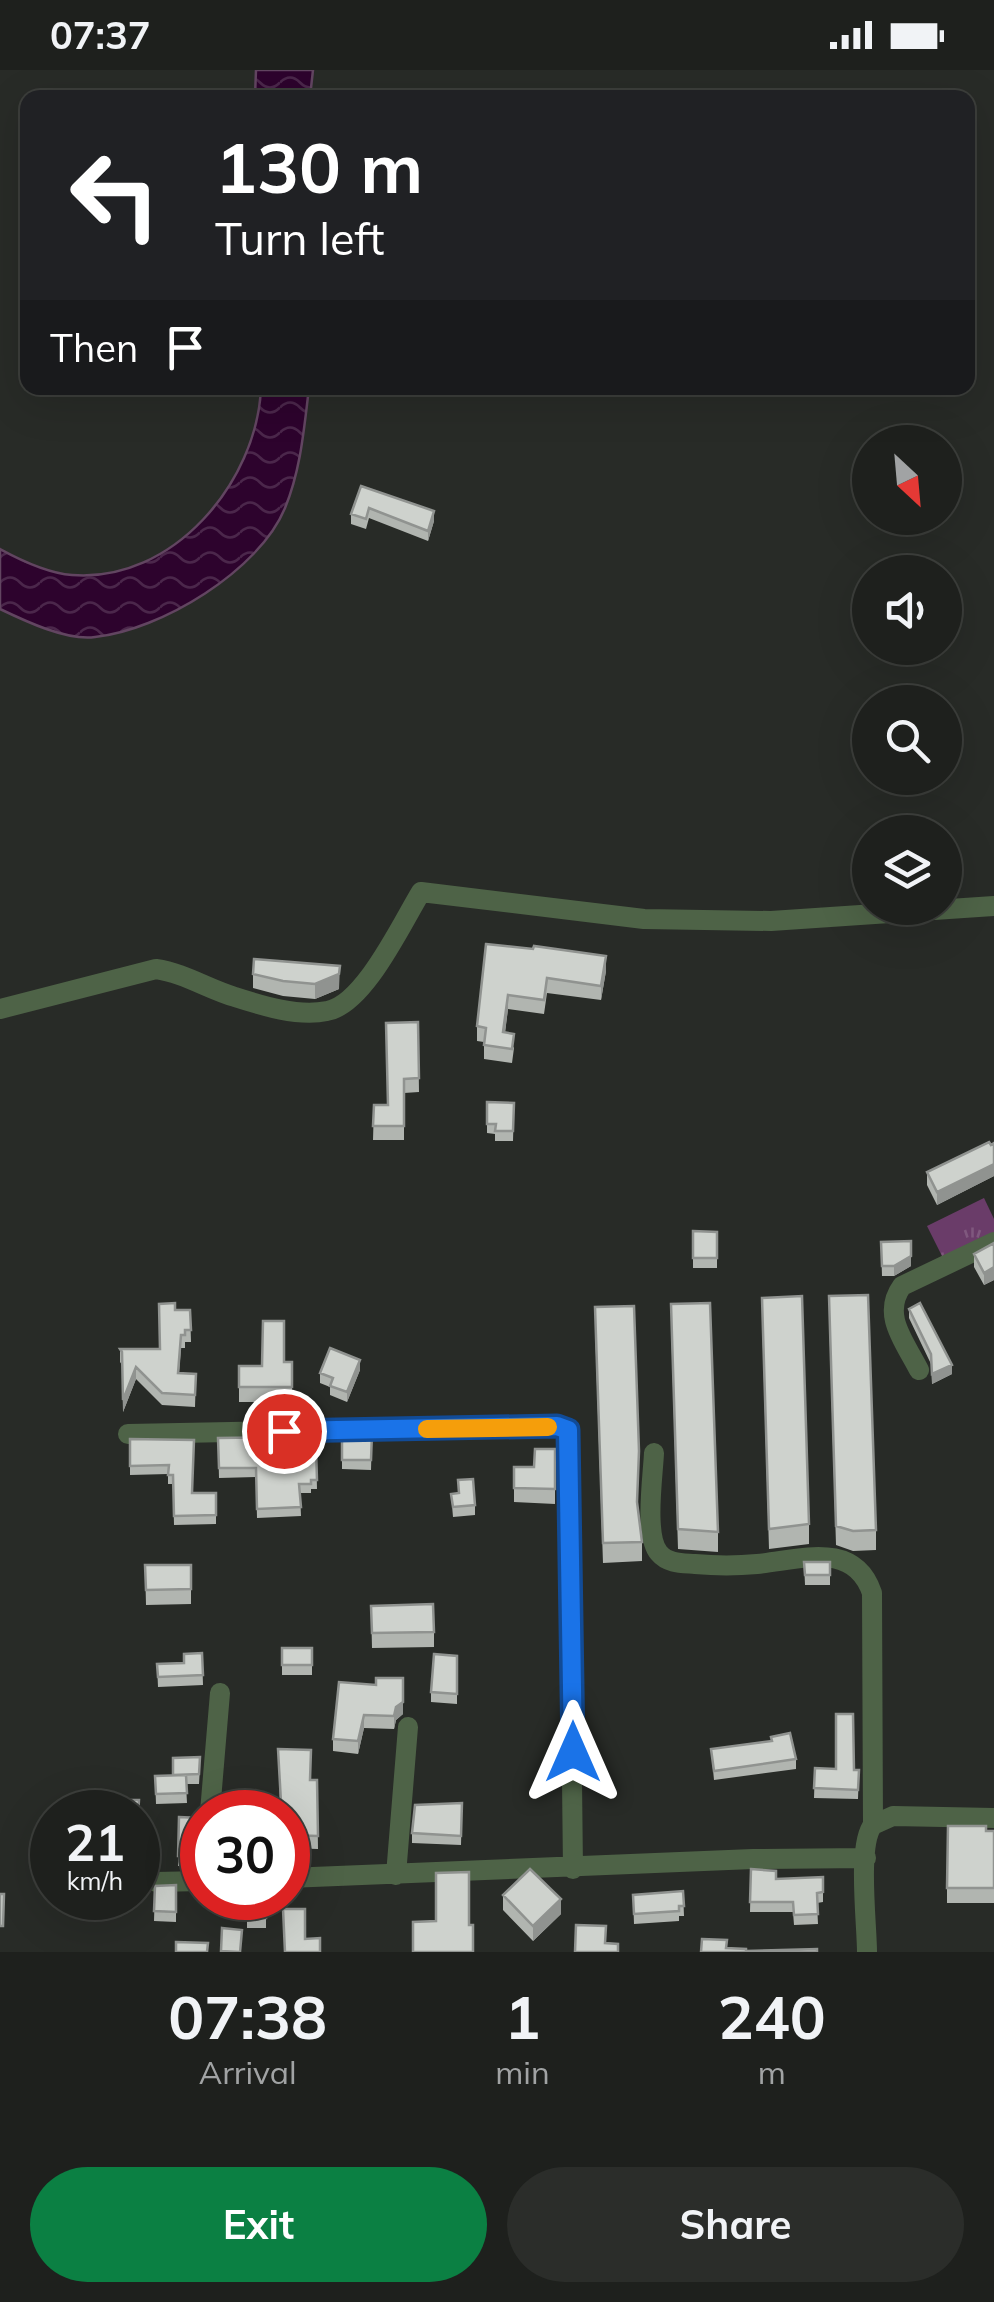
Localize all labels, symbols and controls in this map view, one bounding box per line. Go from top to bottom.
text: 07:37 [50,11,151,59]
text: 130 m [215,123,423,211]
icon: left [50,130,180,260]
text: Turn left [215,210,384,266]
icon: arrive [158,320,213,375]
text: Then [50,324,138,372]
north arrow [852,425,962,535]
map controls [852,425,962,925]
button: sound [852,555,962,665]
button: search [852,685,962,795]
button: layers [852,815,962,925]
pin [242,1389,327,1474]
icon: arrive [257,1404,312,1459]
position arrow [521,1700,625,1804]
speed limit sign: 30 [180,1790,310,1920]
text: 21 [65,1811,125,1874]
text: km/h [67,1865,123,1896]
text: 07:38 [168,1979,327,2054]
text: 1 [504,1979,540,2054]
text: 240 [718,1979,826,2054]
text: Arrival [199,2052,297,2092]
text: min [495,2052,550,2092]
text: m [758,2052,786,2092]
button: Exit [30,2167,487,2282]
button: Share [507,2167,964,2282]

